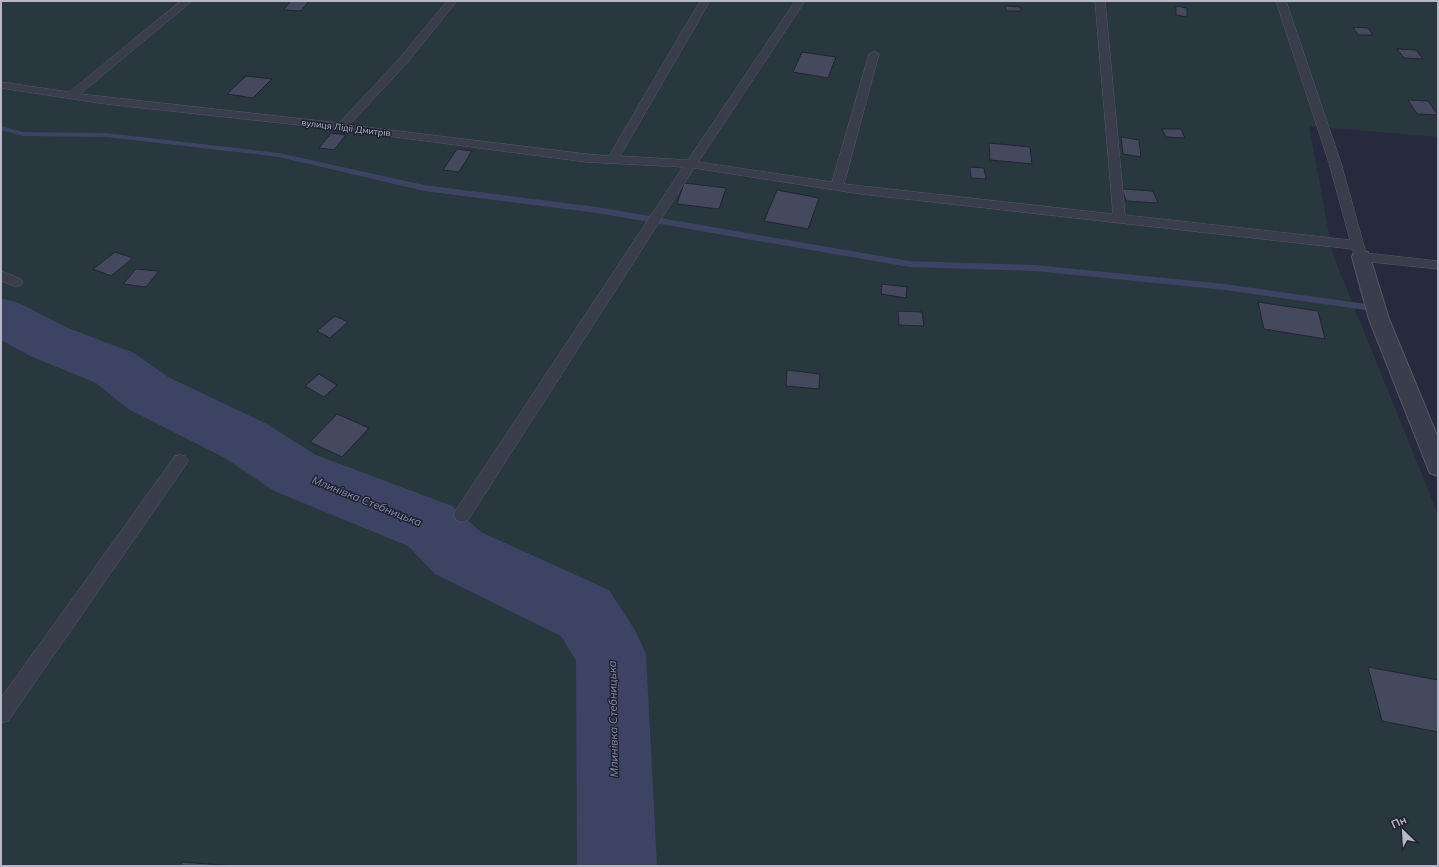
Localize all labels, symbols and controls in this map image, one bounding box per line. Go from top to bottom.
street label: вулиця Лідії Дмитрів [301,117,391,139]
water label: Млинівка Стебницька [310,473,424,529]
water label: Млинівка Стебницька [605,660,621,778]
north arrow [1383,811,1423,851]
text: Пн [1389,812,1409,832]

